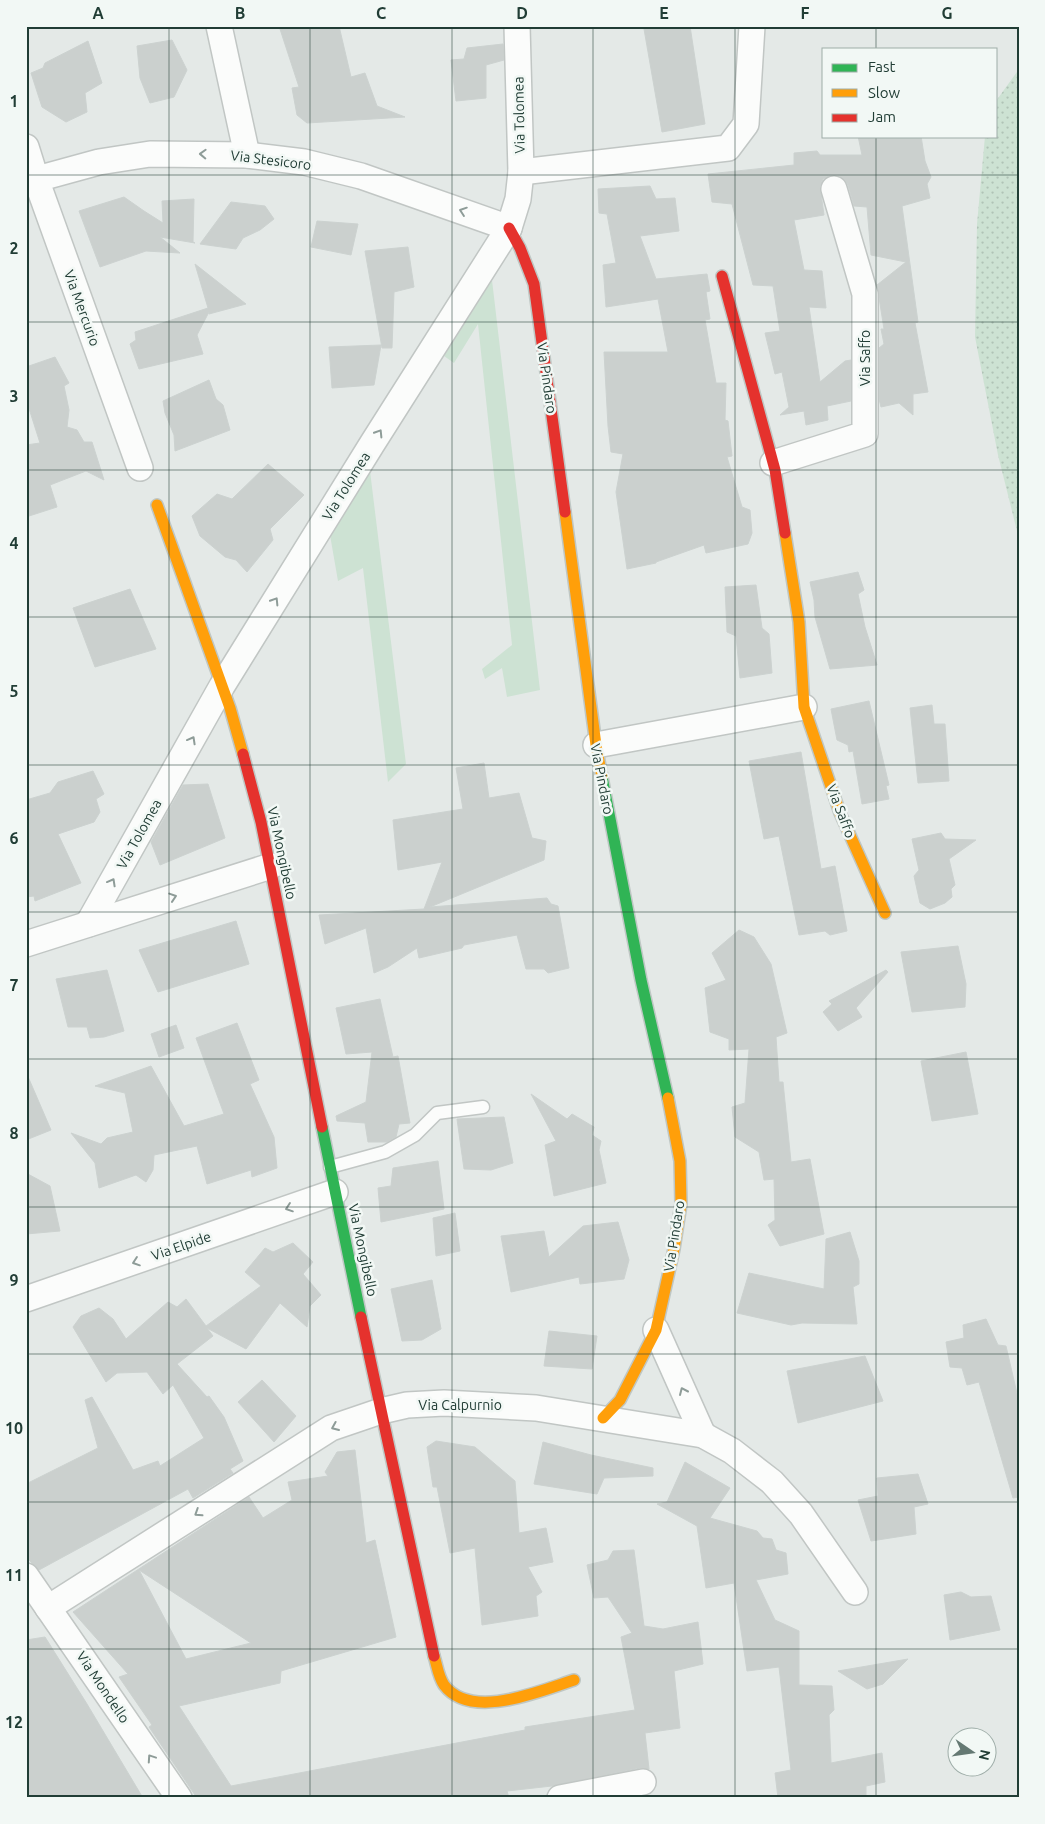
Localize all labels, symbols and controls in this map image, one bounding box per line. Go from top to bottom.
text: A [92,4,104,22]
text: B [235,4,245,22]
text: C [376,4,386,22]
text: D [516,4,528,22]
text: E [659,4,669,22]
text: F [801,4,810,22]
text: G [941,4,953,22]
legend [822,48,998,138]
text: Fast [868,58,896,75]
street label: Via Tolomea [510,76,528,154]
text: Slow [868,84,901,101]
text: 1 [9,92,19,110]
text: Jam [868,108,896,125]
street label: Via Stesicoro [230,147,312,173]
one-way arrow [199,148,207,159]
one-way arrow [459,207,467,217]
text: 2 [9,239,19,257]
street label: Via Mercurio [61,268,103,348]
street label: Via Saffo [857,330,873,386]
street label: Via Pindaro [534,341,560,415]
text: 3 [9,387,19,405]
one-way arrow [373,429,382,438]
street label: Via Tolomea [319,449,373,523]
text: 4 [9,534,19,552]
one-way arrow [269,597,278,606]
text: 5 [9,682,19,700]
one-way arrow [186,737,196,746]
street label: Via Pindaro [587,742,617,816]
street label: Via Saffo [823,782,859,840]
street label: Via Tolomea [113,796,165,872]
street label: Via Mongibello [264,805,300,901]
text: 6 [9,829,19,847]
one-way arrow [106,878,116,887]
one-way arrow [168,893,176,903]
text: 7 [9,976,19,994]
text: 8 [9,1124,19,1142]
street label: Via Pindaro [660,1199,688,1273]
street label: Via Mongibello [345,1202,381,1298]
one-way arrow [286,1203,294,1213]
street label: Via Elpide [149,1228,213,1264]
one-way arrow [132,1256,140,1266]
text: 9 [9,1271,19,1289]
one-way arrow [679,1387,690,1396]
street label: Via Calpurnio [418,1397,502,1413]
text: 10 [5,1419,23,1437]
one-way arrow [331,1420,340,1431]
one-way arrow [194,1506,203,1516]
text: 11 [5,1566,23,1584]
street label: Via Mondello [73,1648,133,1726]
text: 12 [5,1713,23,1731]
north arrow [948,1726,998,1776]
text: N [976,1748,994,1762]
one-way arrow [148,1754,157,1764]

